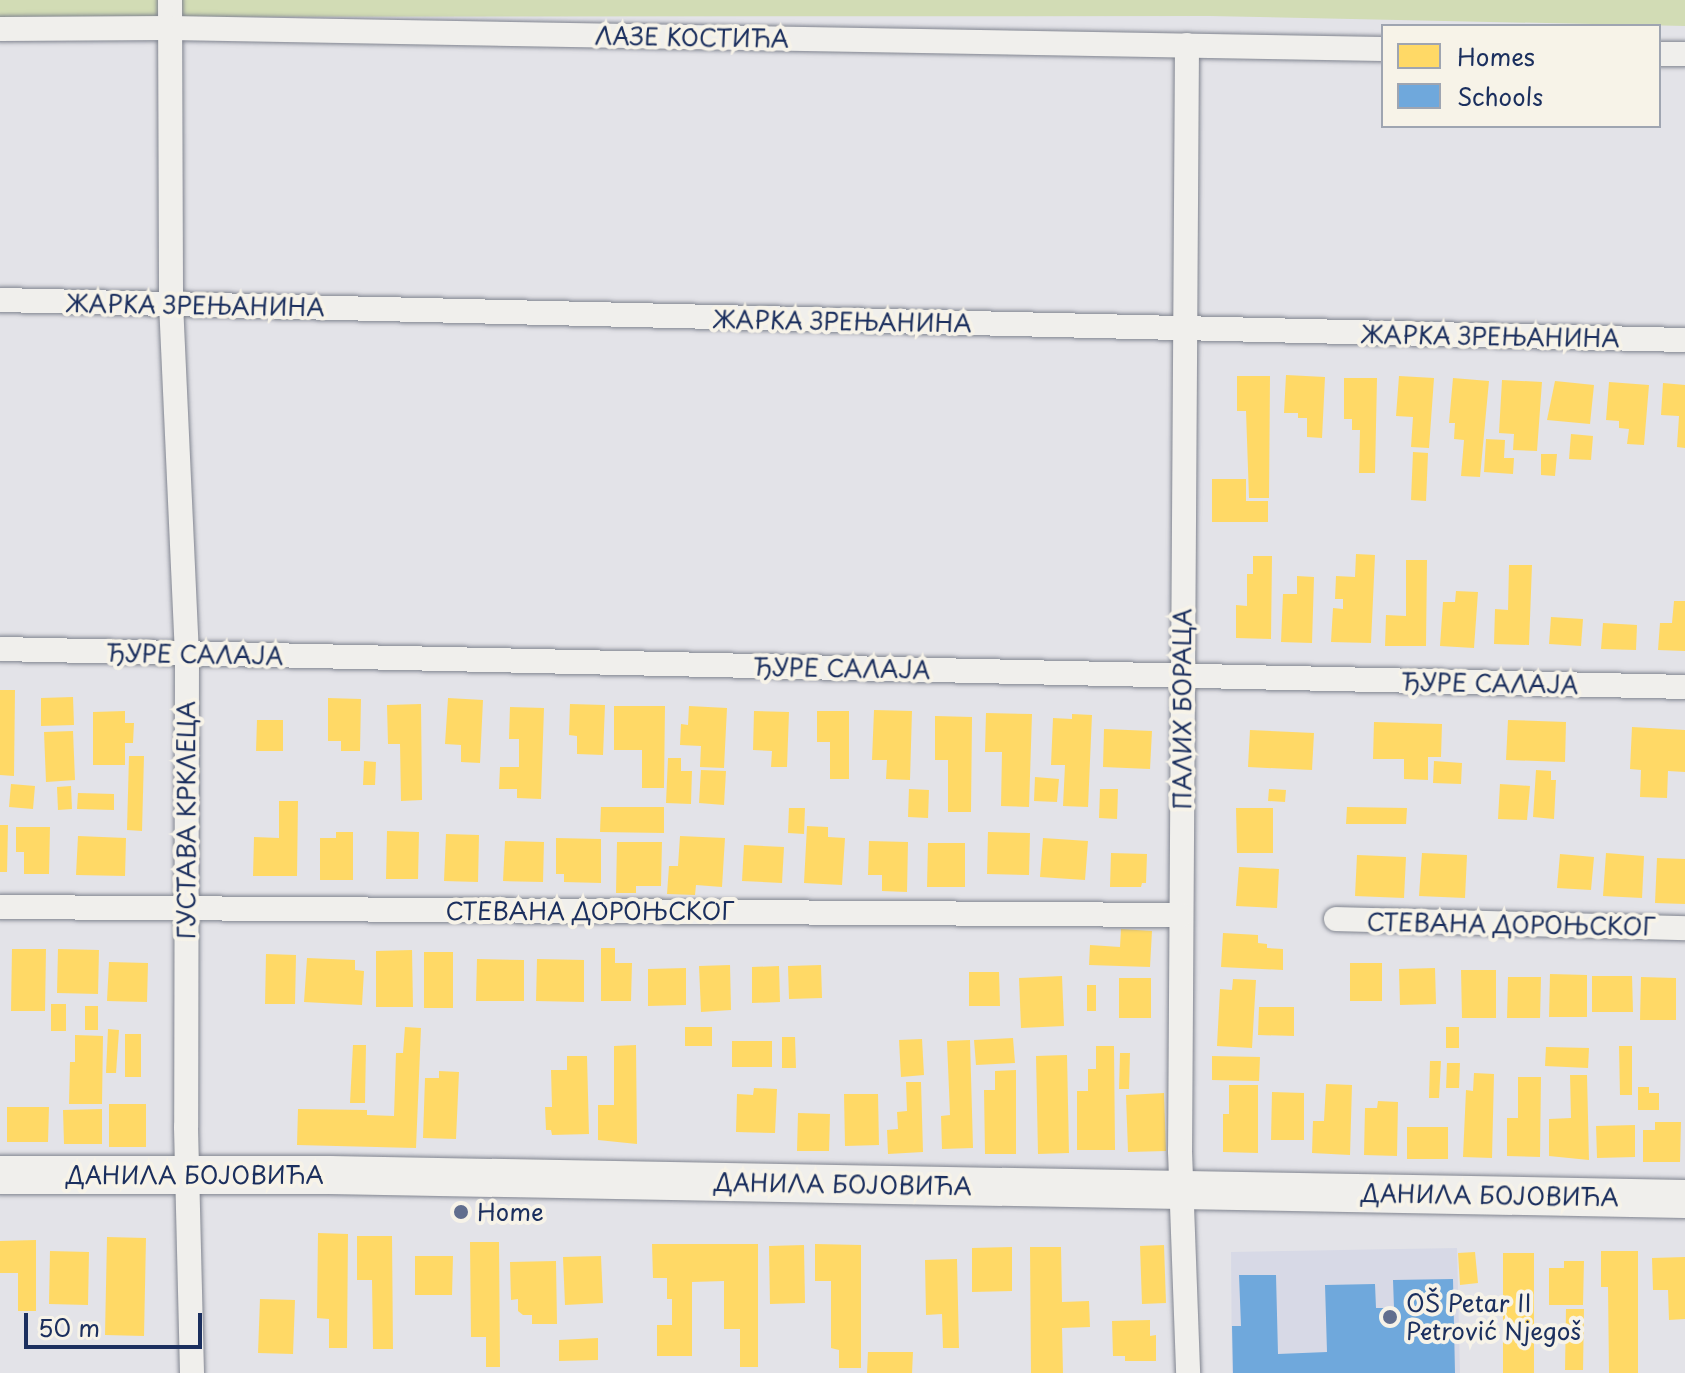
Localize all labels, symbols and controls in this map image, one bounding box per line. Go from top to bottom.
street label: ЛАЗЕ КОСТИЋА [593,21,791,53]
legend [1381,24,1661,128]
text: Homes [1457,38,1535,74]
text: Schools [1457,78,1543,114]
street label: ЖАРКА ЗРЕЊАНИНА [65,288,325,322]
street label: ЖАРКА ЗРЕЊАНИНА [712,304,972,338]
street label: ЖАРКА ЗРЕЊАНИНА [1360,319,1620,353]
street label: ПАЛИХ БОРАЦА [1168,609,1196,809]
street label: ЂУРЕ САЛАЈА [106,638,284,670]
street label: ЂУРЕ САЛАЈА [753,652,931,684]
street label: ЂУРЕ САЛАЈА [1401,667,1579,699]
street label: ГУСТАВА КРКЛЕЦА [172,702,200,938]
street label: СТЕВАНА ДОРОЊСКОГ [446,897,734,925]
street label: СТЕВАНА ДОРОЊСКОГ [1367,907,1655,941]
street label: ДАНИЛА БОЈОВИЋА [66,1161,324,1189]
street label: ДАНИЛА БОЈОВИЋА [714,1167,972,1201]
street label: ДАНИЛА БОЈОВИЋА [1361,1178,1619,1212]
place label: Home [477,1198,544,1226]
marker: Home [452,1203,470,1221]
place label: OŠ Petar II Petrović Njegoš [1406,1289,1581,1345]
scale bar [28,1297,206,1347]
marker: OŠ Petar II Petrović Njegoš [1381,1308,1399,1326]
text: 50 m [38,1309,100,1345]

